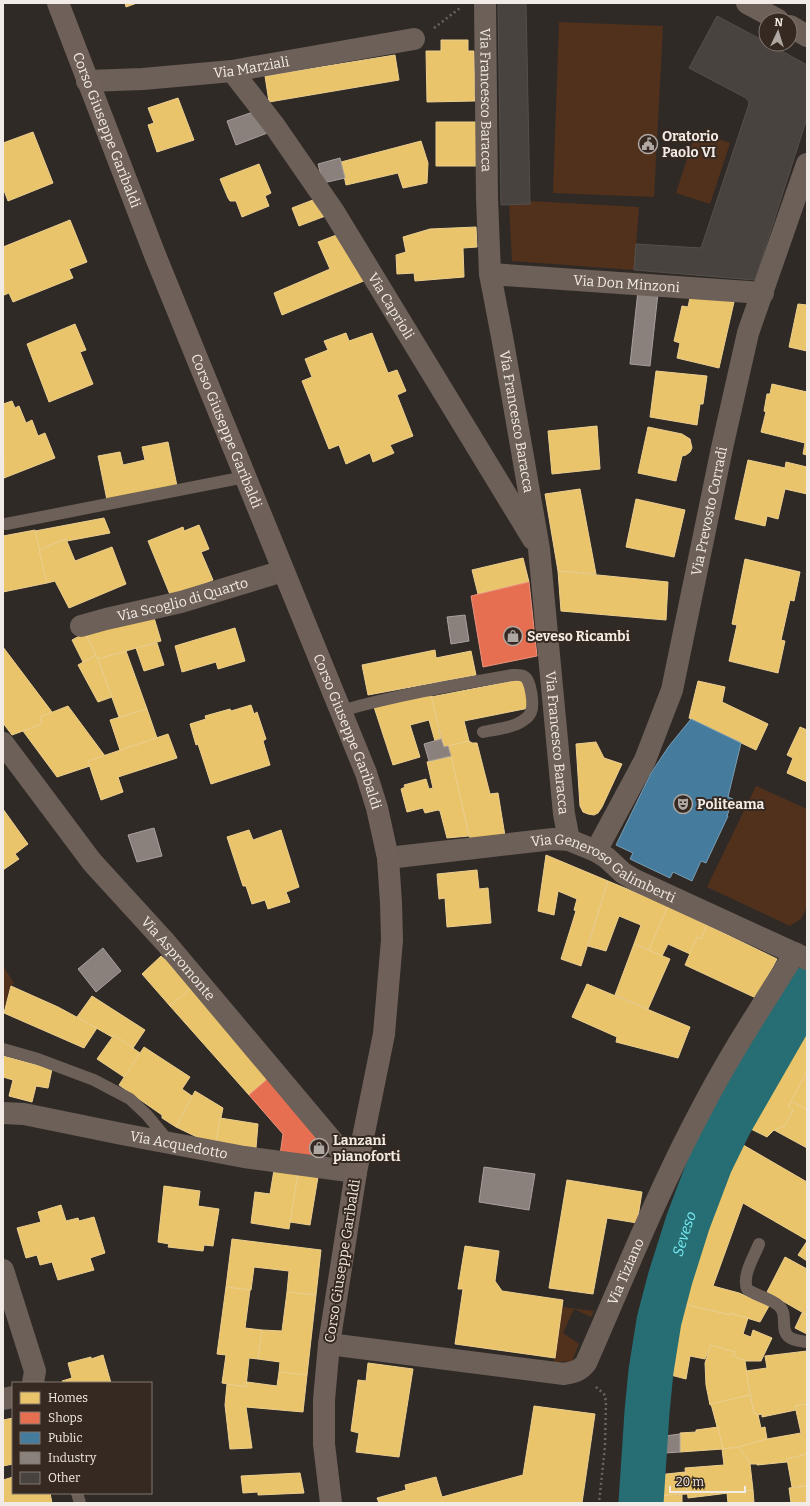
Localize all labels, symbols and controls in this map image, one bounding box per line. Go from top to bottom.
north arrow [758,12,798,52]
text: N [774,16,784,29]
street label: Via Francesco Baracca [476,28,495,172]
street label: Corso Giuseppe Garibaldi [69,50,144,210]
street label: Via Marziali [213,53,290,82]
place label: Oratorio Paolo VI [662,128,719,161]
public building icon: Oratorio Paolo VI [637,133,659,155]
street label: Via Caprioli [364,270,417,343]
street label: Via Don Minzoni [573,272,680,296]
street label: Via Francesco Baracca [496,349,537,494]
street label: Corso Giuseppe Garibaldi [187,351,265,511]
street label: Via Prevosto Corradi [688,445,731,577]
street label: Via Scoglio di Quarto [116,574,250,625]
shop icon: Seveso Ricambi [502,625,524,647]
place label: Seveso Ricambi [527,628,631,645]
street label: Corso Giuseppe Garibaldi [309,651,385,811]
street label: Via Francesco Baracca [542,670,572,816]
theatre icon: Politeama [672,793,694,815]
place label: Politeama [697,796,764,813]
street label: Via Generoso Galimberti [530,831,678,907]
street label: Via Aspromonte [137,913,219,1004]
street label: Via Acquedotto [129,1128,229,1163]
place label: Lanzani pianoforti [333,1132,401,1165]
shop icon: Lanzani pianoforti [308,1137,330,1159]
street label: Corso Giuseppe Garibaldi [321,1178,364,1344]
water label: Seveso [669,1209,700,1258]
street label: Via Tiziano [604,1236,648,1308]
legend [12,1382,152,1494]
text: Homes [48,1391,88,1405]
text: Shops [48,1411,83,1425]
text: Public [48,1431,83,1445]
text: Industry [48,1451,97,1465]
scale bar [670,1468,745,1494]
text: Other [48,1471,81,1485]
text: 20 m [676,1475,705,1489]

